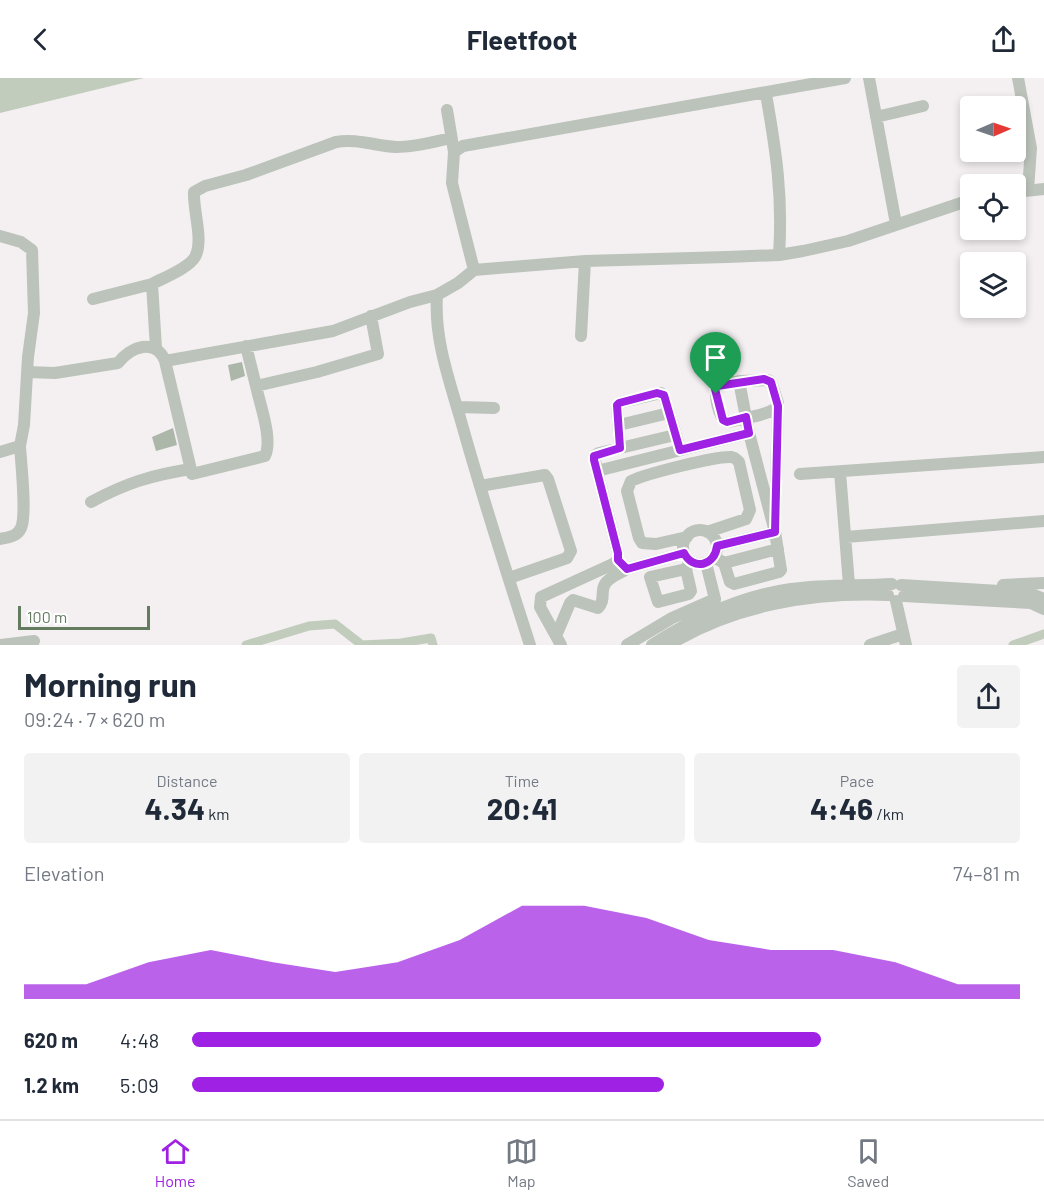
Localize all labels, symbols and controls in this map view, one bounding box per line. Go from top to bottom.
icon: back [24,23,57,56]
text: Fleetfoot [467,23,577,55]
icon: share [987,23,1020,56]
north arrow [960,96,1026,162]
map controls [960,96,1026,318]
button: locate [960,174,1026,240]
button: layers [960,252,1026,318]
pin [690,332,741,394]
icon: arrive [699,341,732,374]
scale bar [18,603,150,630]
text: 100 m [27,607,67,626]
text: Morning run [24,664,197,704]
button: share [957,665,1020,728]
text: 09:24 · 7 × 620 m [24,707,165,731]
text: Distance [157,771,217,790]
text: Time [505,771,539,790]
text: Pace [840,771,874,790]
text: 4.34 [144,790,205,826]
text: 20:41 [487,790,557,826]
text: 4:46 [810,790,873,826]
text: km [205,804,230,823]
text: /km [873,804,904,823]
text: Elevation [24,861,105,885]
text: 74–81 m [953,861,1020,885]
text: 620 m [24,1028,78,1052]
text: 4:48 [120,1028,159,1052]
text: 1.2 km [24,1073,79,1097]
text: 5:09 [120,1073,159,1097]
tab: Home [155,1135,196,1190]
tab: Map [505,1135,538,1190]
tab: Saved [847,1135,889,1190]

